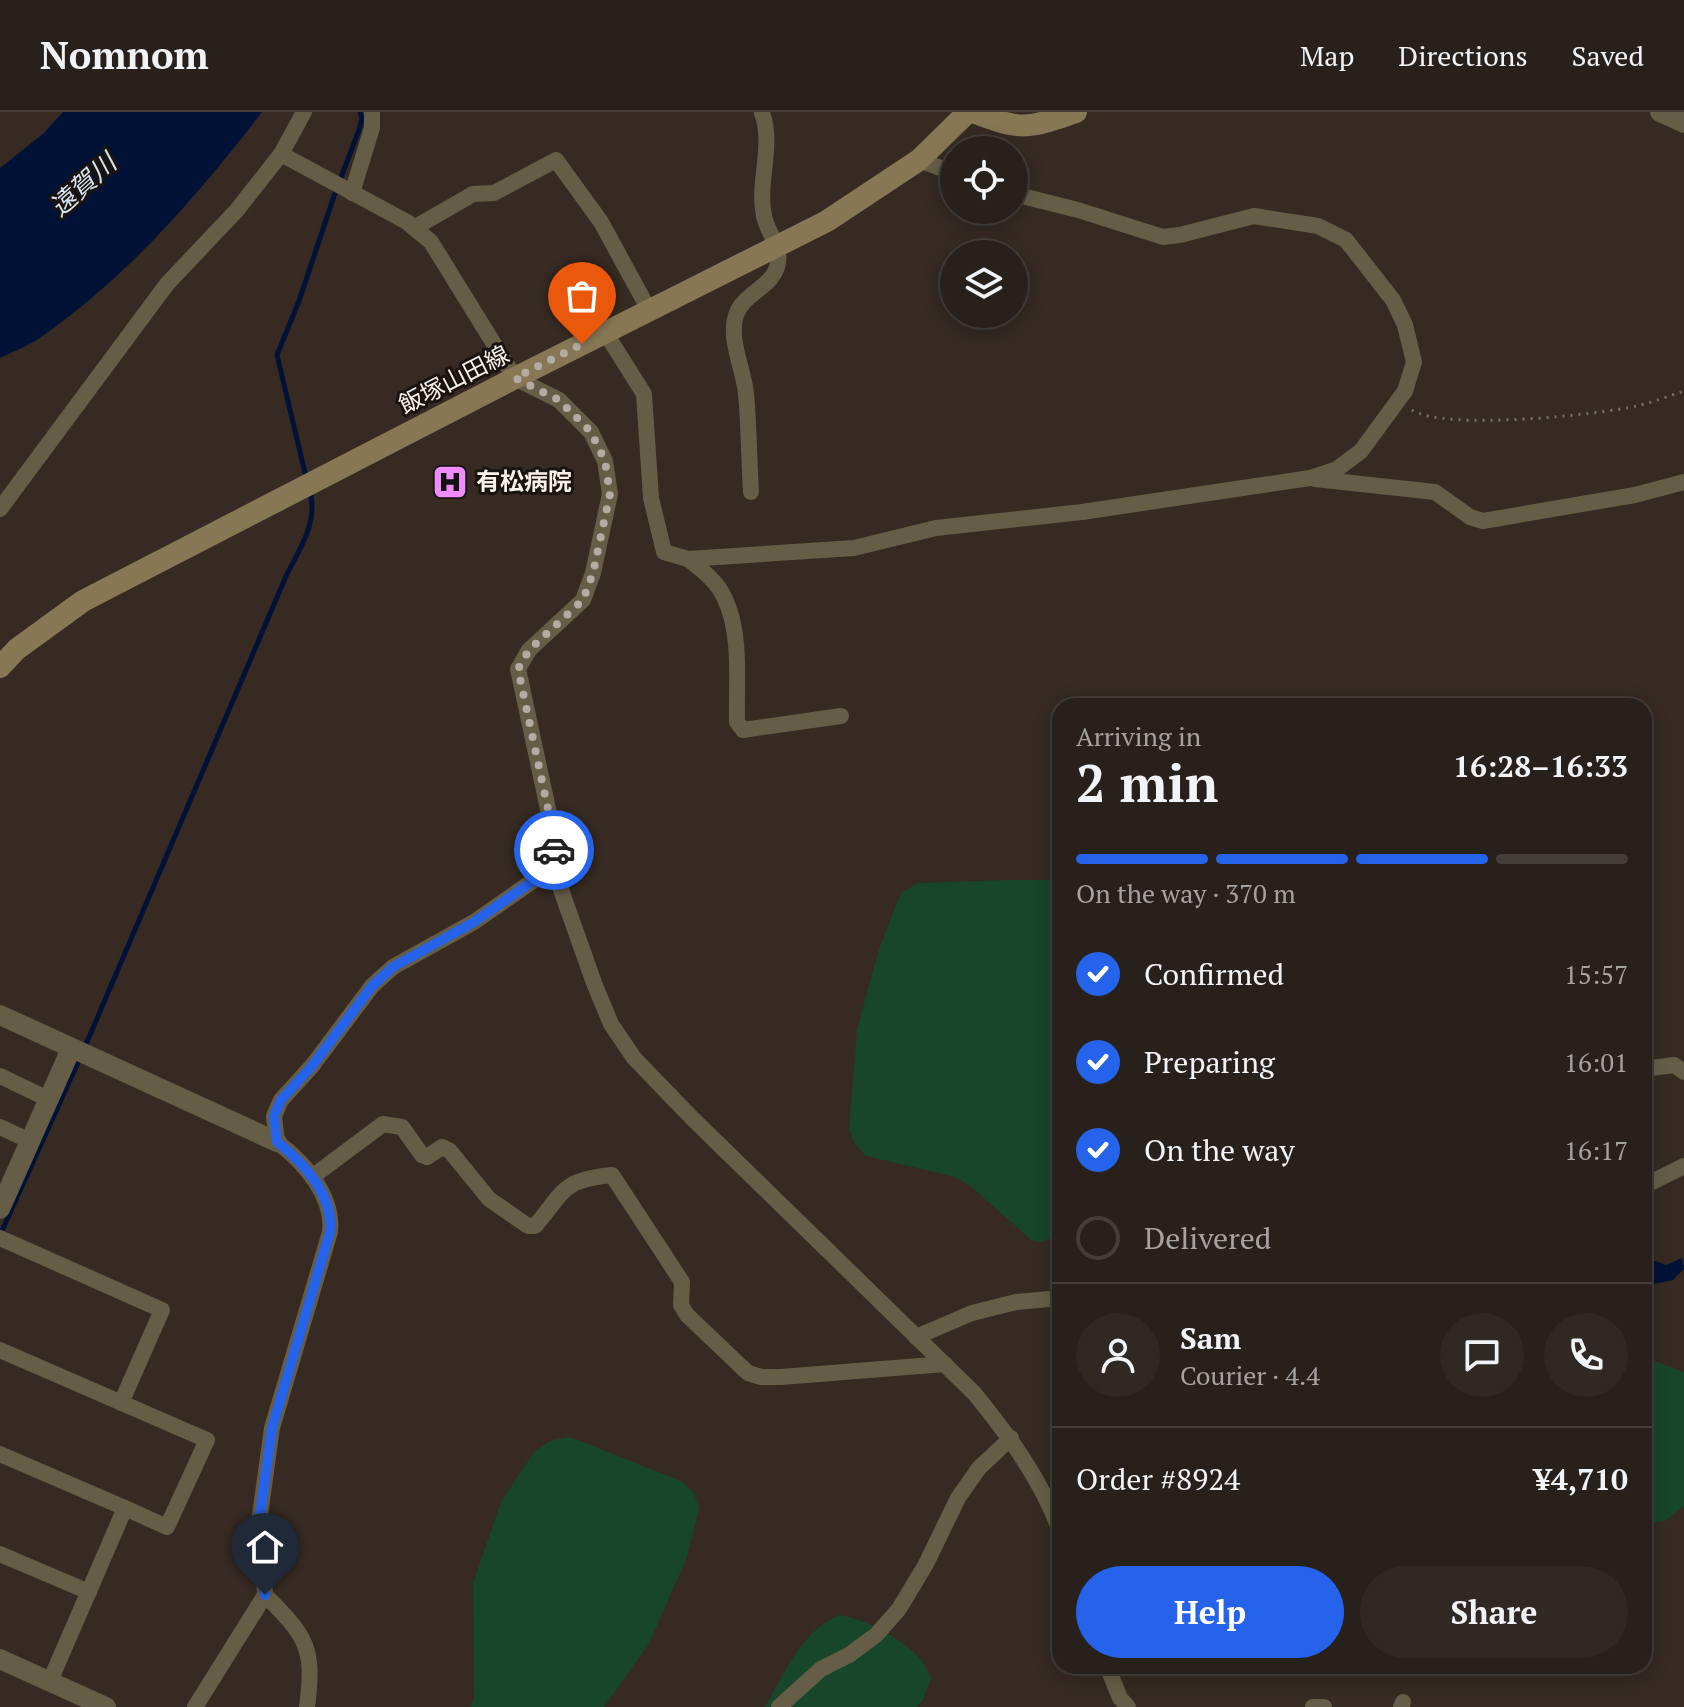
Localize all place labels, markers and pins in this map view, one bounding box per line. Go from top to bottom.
pin [548,262,616,344]
hospital icon: 有松病院 [431,463,469,501]
place label: 有松病院 [476,465,572,497]
pin [231,1513,299,1595]

